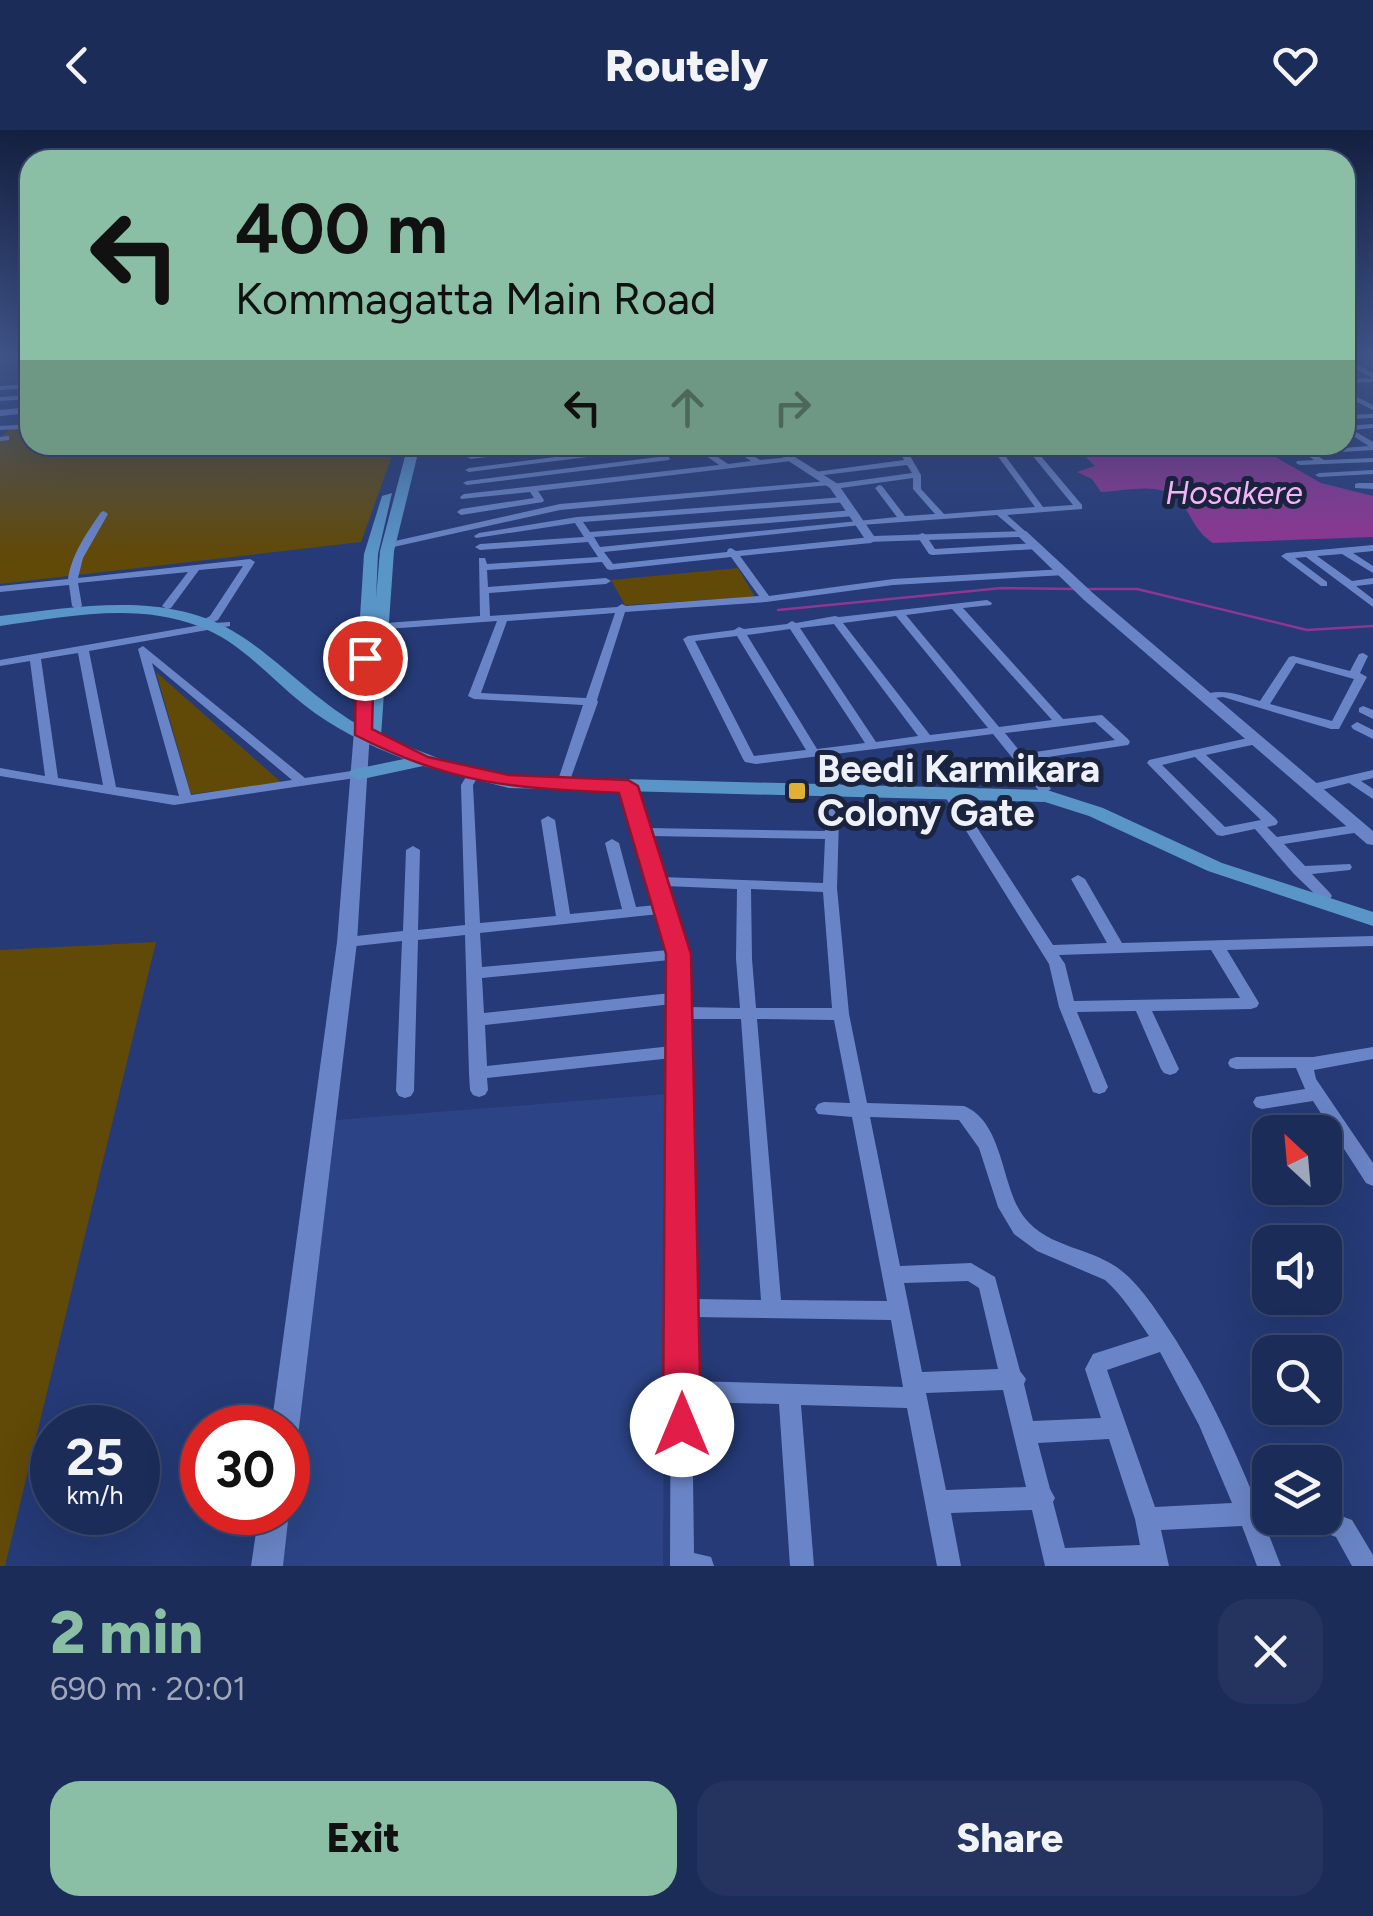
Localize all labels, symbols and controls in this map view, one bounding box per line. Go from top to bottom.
icon: back [50,38,105,93]
text: Routely [605,38,768,92]
icon: heart [1268,38,1323,93]
text: 400 m [235,186,448,271]
icon: left [70,190,200,320]
text: Kommagatta Main Road [235,271,716,325]
icon: left [555,380,610,435]
icon: ahead [660,380,715,435]
icon: right [765,380,820,435]
water label: Hosakere [1165,474,1303,512]
pin [323,616,408,701]
icon: arrive [338,631,393,686]
place label: Beedi Karmikara Colony Gate [817,746,1100,836]
marker: Beedi Karmikara Colony Gate [786,780,808,802]
north arrow [1252,1115,1342,1205]
map controls [1252,1115,1342,1535]
button: sound [1252,1225,1342,1315]
button: search [1252,1335,1342,1425]
position arrow [630,1373,734,1477]
speed limit sign: 30 [180,1405,310,1535]
text: 25 [66,1427,124,1488]
button: layers [1252,1445,1342,1535]
text: km/h [66,1480,124,1510]
text: 2 min [50,1596,203,1668]
button: close [1218,1599,1323,1704]
text: 690 m · 20:01 [50,1670,246,1708]
button: Exit [50,1781,677,1896]
button: Share [697,1781,1323,1896]

